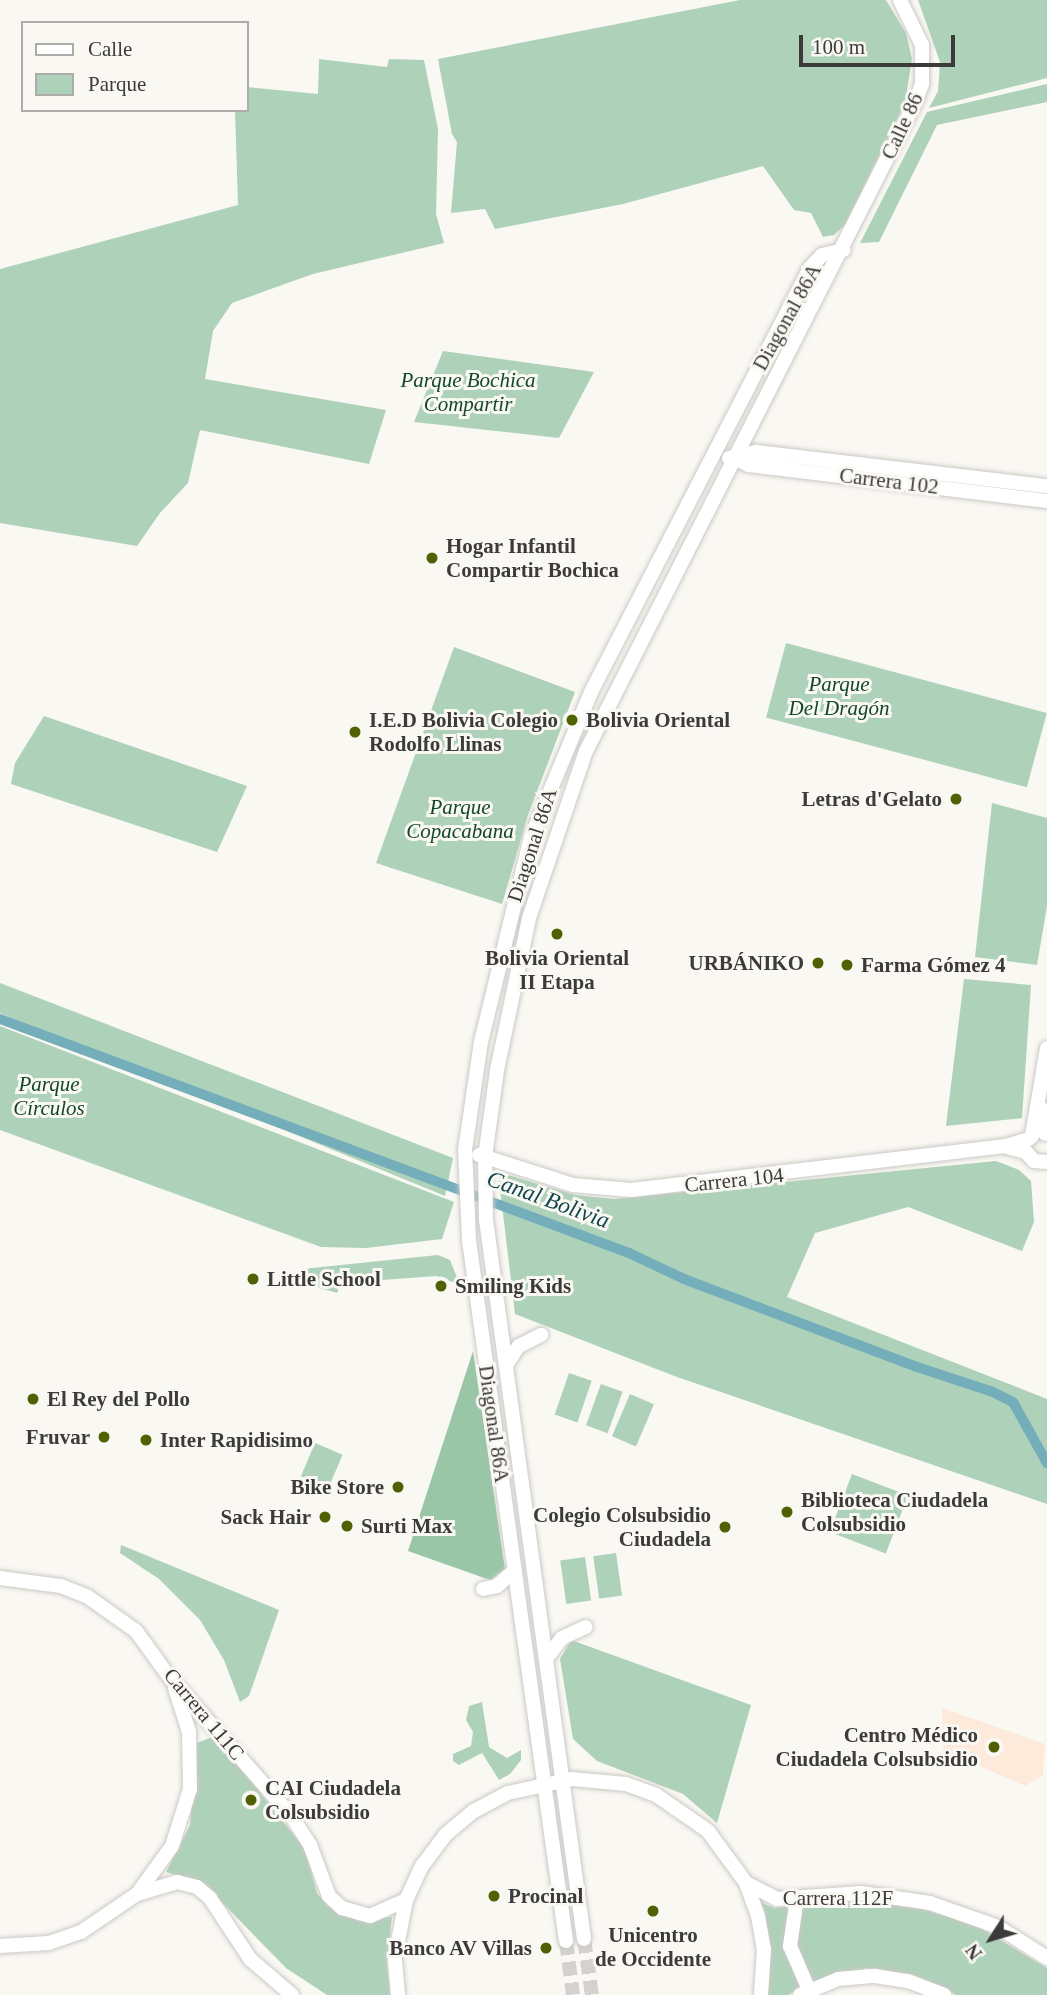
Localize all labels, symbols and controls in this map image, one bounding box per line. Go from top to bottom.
legend [21,21,248,112]
scale bar [802,21,958,65]
text: 100 m [812,35,865,59]
text: Calle [88,37,132,61]
text: Parque [88,72,146,96]
street label: Calle 86 [876,89,928,163]
street label: Diagonal 86A [747,259,827,375]
park label: Parque Bochica Compartir [400,367,536,417]
street label: Carrera 102 [838,462,940,500]
place label: Hogar Infantil Compartir Bochica [446,533,619,583]
marker: Hogar Infantil Compartir Bochica [424,550,440,566]
park label: Parque Del Dragón [789,671,889,721]
place label: I.E.D Bolivia Colegio Rodolfo Llinas [369,707,558,757]
place label: Bolivia Oriental [586,707,730,733]
marker: Bolivia Oriental [564,712,580,728]
marker: I.E.D Bolivia Colegio Rodolfo Llinas [347,724,363,740]
street label: Diagonal 86A [502,785,562,905]
place label: Letras d'Gelato [801,786,942,812]
marker: Letras d'Gelato [948,791,964,807]
park label: Parque Copacabana [406,794,514,844]
marker: Bolivia Oriental II Etapa [549,926,565,942]
place label: Bolivia Oriental II Etapa [485,945,629,995]
place label: URBÁNIKO [688,950,804,976]
place label: Farma Gómez 4 [861,952,1006,978]
marker: URBÁNIKO [810,955,826,971]
marker: Farma Gómez 4 [839,957,855,973]
park label: Parque Círculos [13,1071,85,1121]
street label: Carrera 104 [683,1162,785,1198]
water label: Canal Bolivia [483,1165,613,1235]
place label: Little School [267,1266,381,1292]
marker: Little School [245,1271,261,1287]
place label: Smiling Kids [455,1273,571,1299]
marker: Smiling Kids [433,1278,449,1294]
street label: Diagonal 86A [473,1364,515,1484]
place label: El Rey del Pollo [47,1386,190,1412]
marker: El Rey del Pollo [25,1391,41,1407]
place label: Fruvar [26,1424,90,1450]
place label: Inter Rapidisimo [160,1427,313,1453]
marker: Fruvar [96,1429,112,1445]
marker: Inter Rapidisimo [138,1432,154,1448]
place label: Bike Store [290,1474,384,1500]
marker: Bike Store [390,1479,406,1495]
place label: Biblioteca Ciudadela Colsubsidio [801,1487,988,1537]
place label: Colegio Colsubsidio Ciudadela [533,1502,711,1552]
place label: Sack Hair [221,1504,311,1530]
marker: Biblioteca Ciudadela Colsubsidio [779,1504,795,1520]
marker: Sack Hair [317,1509,333,1525]
place label: Surti Max [361,1513,453,1539]
marker: Surti Max [339,1518,355,1534]
marker: Colegio Colsubsidio Ciudadela [717,1519,733,1535]
street label: Carrera 111C [158,1663,250,1765]
place label: Centro Médico Ciudadela Colsubsidio [776,1722,978,1772]
marker: Centro Médico Ciudadela Colsubsidio [984,1737,1004,1757]
place label: CAI Ciudadela Colsubsidio [265,1775,401,1825]
marker: CAI Ciudadela Colsubsidio [243,1792,259,1808]
place label: Procinal [508,1883,583,1909]
street label: Carrera 112F [783,1885,893,1911]
marker: Procinal [486,1888,502,1904]
marker: Unicentro de Occidente [645,1903,661,1919]
north arrow [956,1904,1026,1974]
place label: Unicentro de Occidente [595,1922,711,1972]
place label: Banco AV Villas [387,1935,532,1961]
marker: Banco AV Villas [538,1940,554,1956]
text: N [961,1940,986,1964]

